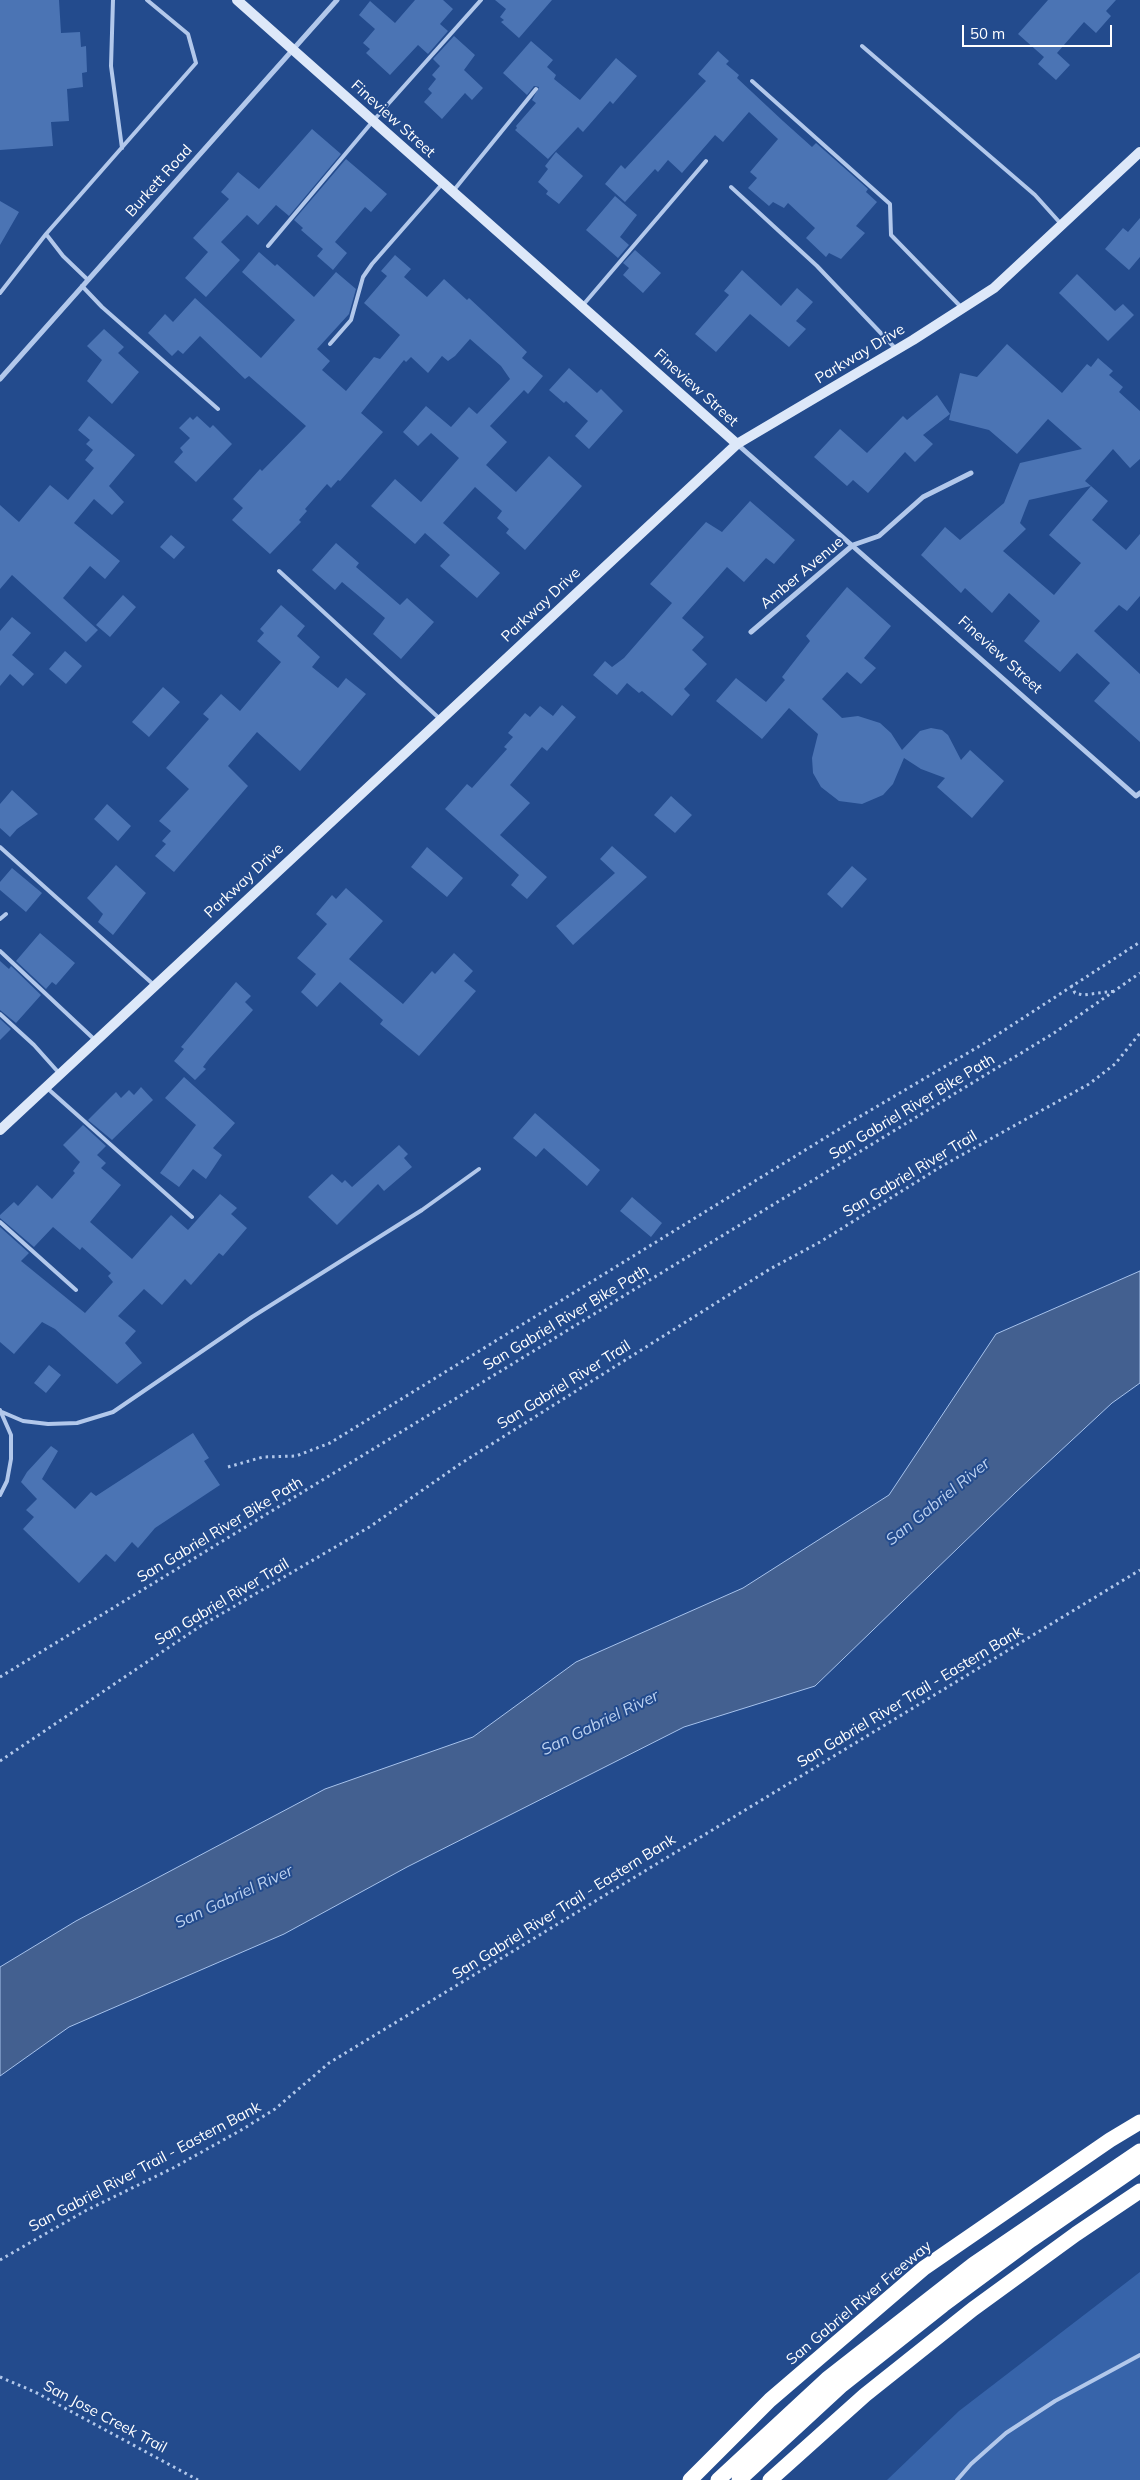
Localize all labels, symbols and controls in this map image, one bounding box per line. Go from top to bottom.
scale bar [965,15,1115,47]
text: 50 m [970,24,1005,43]
street label: Fineview Street [347,77,439,161]
street label: Burkett Road [122,141,196,221]
street label: Parkway Drive [812,320,908,388]
street label: Fineview Street [650,346,742,430]
street label: Amber Avenue [757,533,847,613]
street label: Parkway Drive [498,564,584,646]
street label: Fineview Street [954,613,1046,697]
street label: Parkway Drive [201,840,287,922]
street label: San Gabriel River Bike Path [826,1050,998,1164]
street label: San Gabriel River Trail [840,1127,980,1221]
street label: San Gabriel River Bike Path [480,1261,652,1375]
street label: San Gabriel River Trail [494,1337,634,1433]
water label: San Gabriel River [882,1454,994,1550]
street label: San Gabriel River Bike Path [134,1473,306,1587]
street label: San Gabriel River Trail [152,1555,292,1649]
street label: San Gabriel River Trail - Eastern Bank [794,1622,1026,1772]
water label: San Gabriel River [538,1686,662,1760]
street label: San Gabriel River Trail - Eastern Bank [449,1830,679,1984]
water label: San Gabriel River [172,1861,296,1933]
street label: San Gabriel River Trail - Eastern Bank [26,2098,264,2236]
street label: San Gabriel River Freeway [783,2237,935,2369]
street label: San Jose Creek Trail [40,2377,170,2457]

